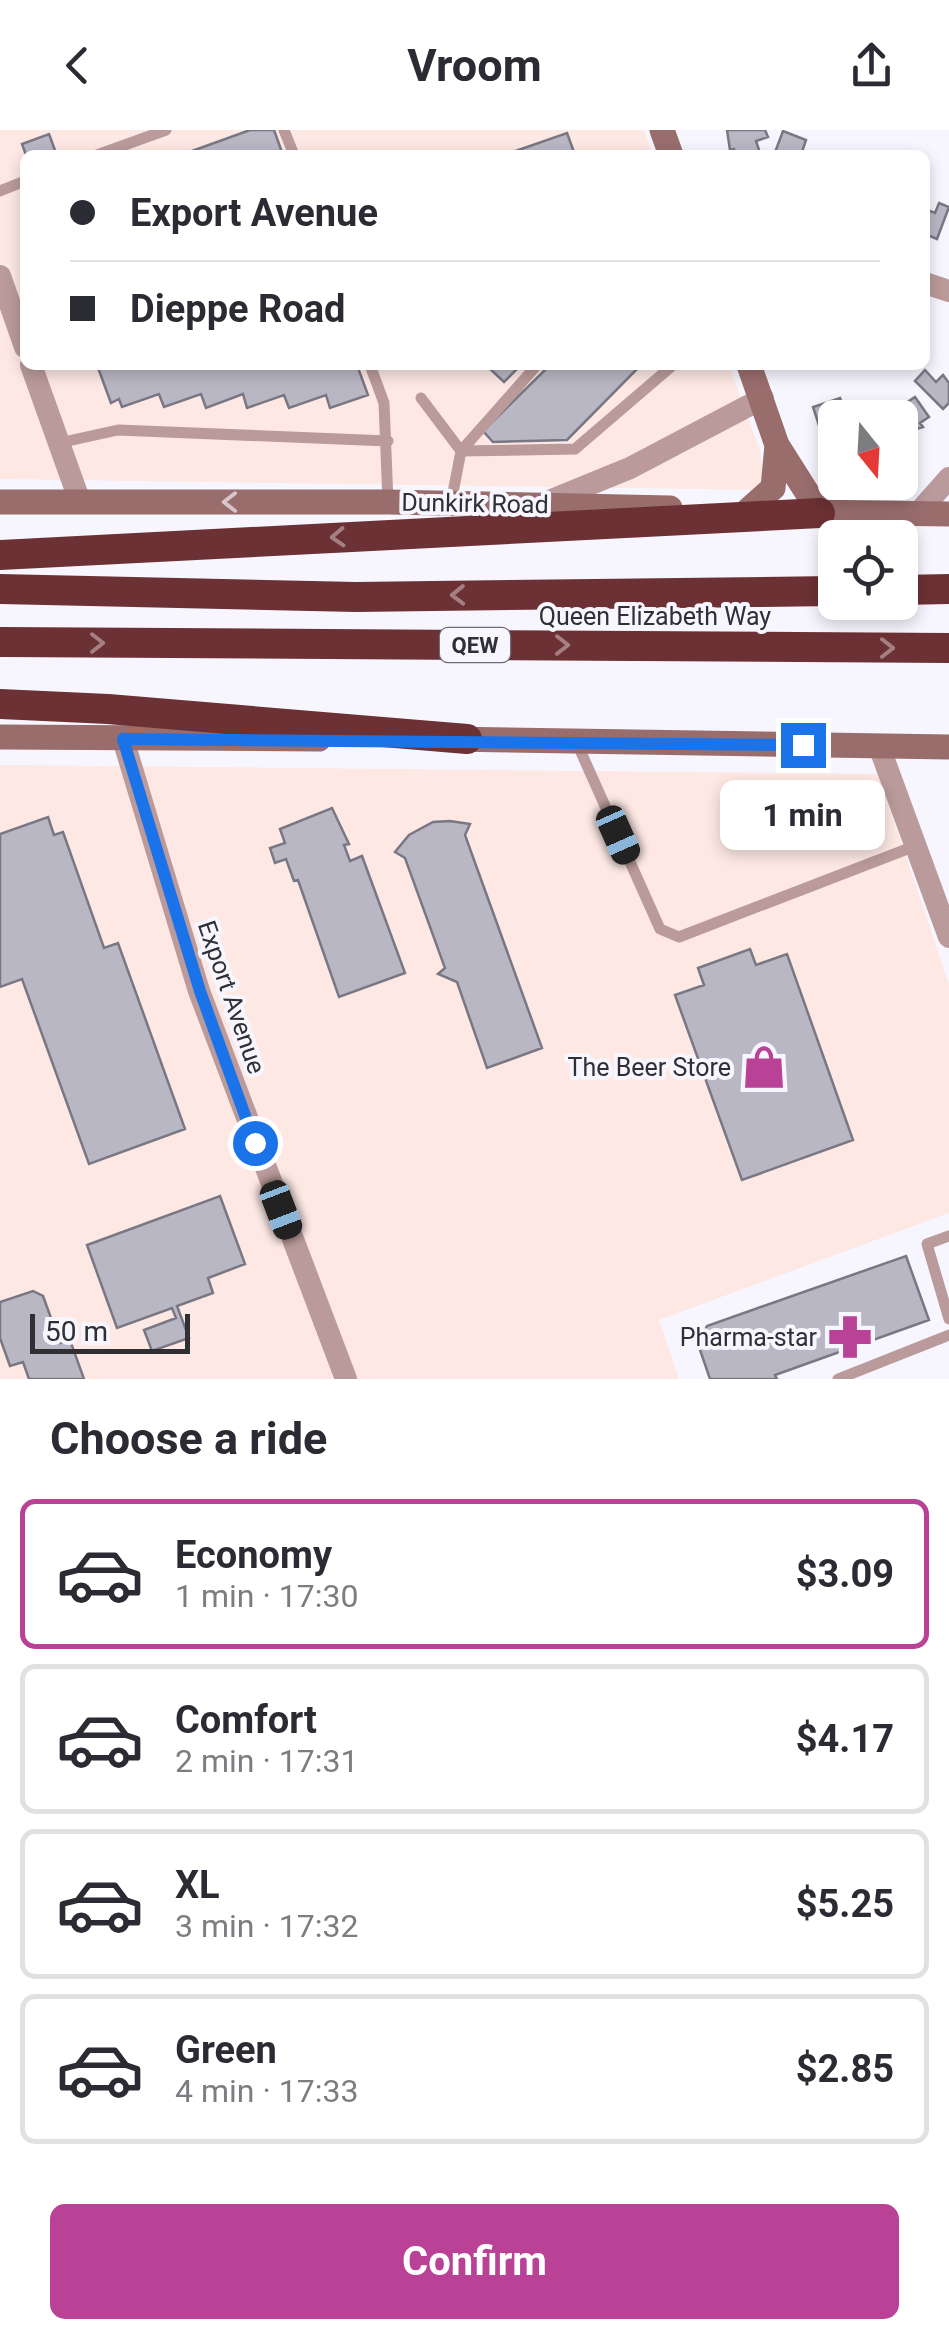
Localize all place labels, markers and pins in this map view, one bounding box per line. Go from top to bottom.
shop icon: The Beer Store [740,1043,788,1091]
place label: The Beer Store [568,1053,731,1082]
pharmacy icon: Pharma-star [826,1313,874,1361]
place label: Pharma-star [680,1323,818,1352]

